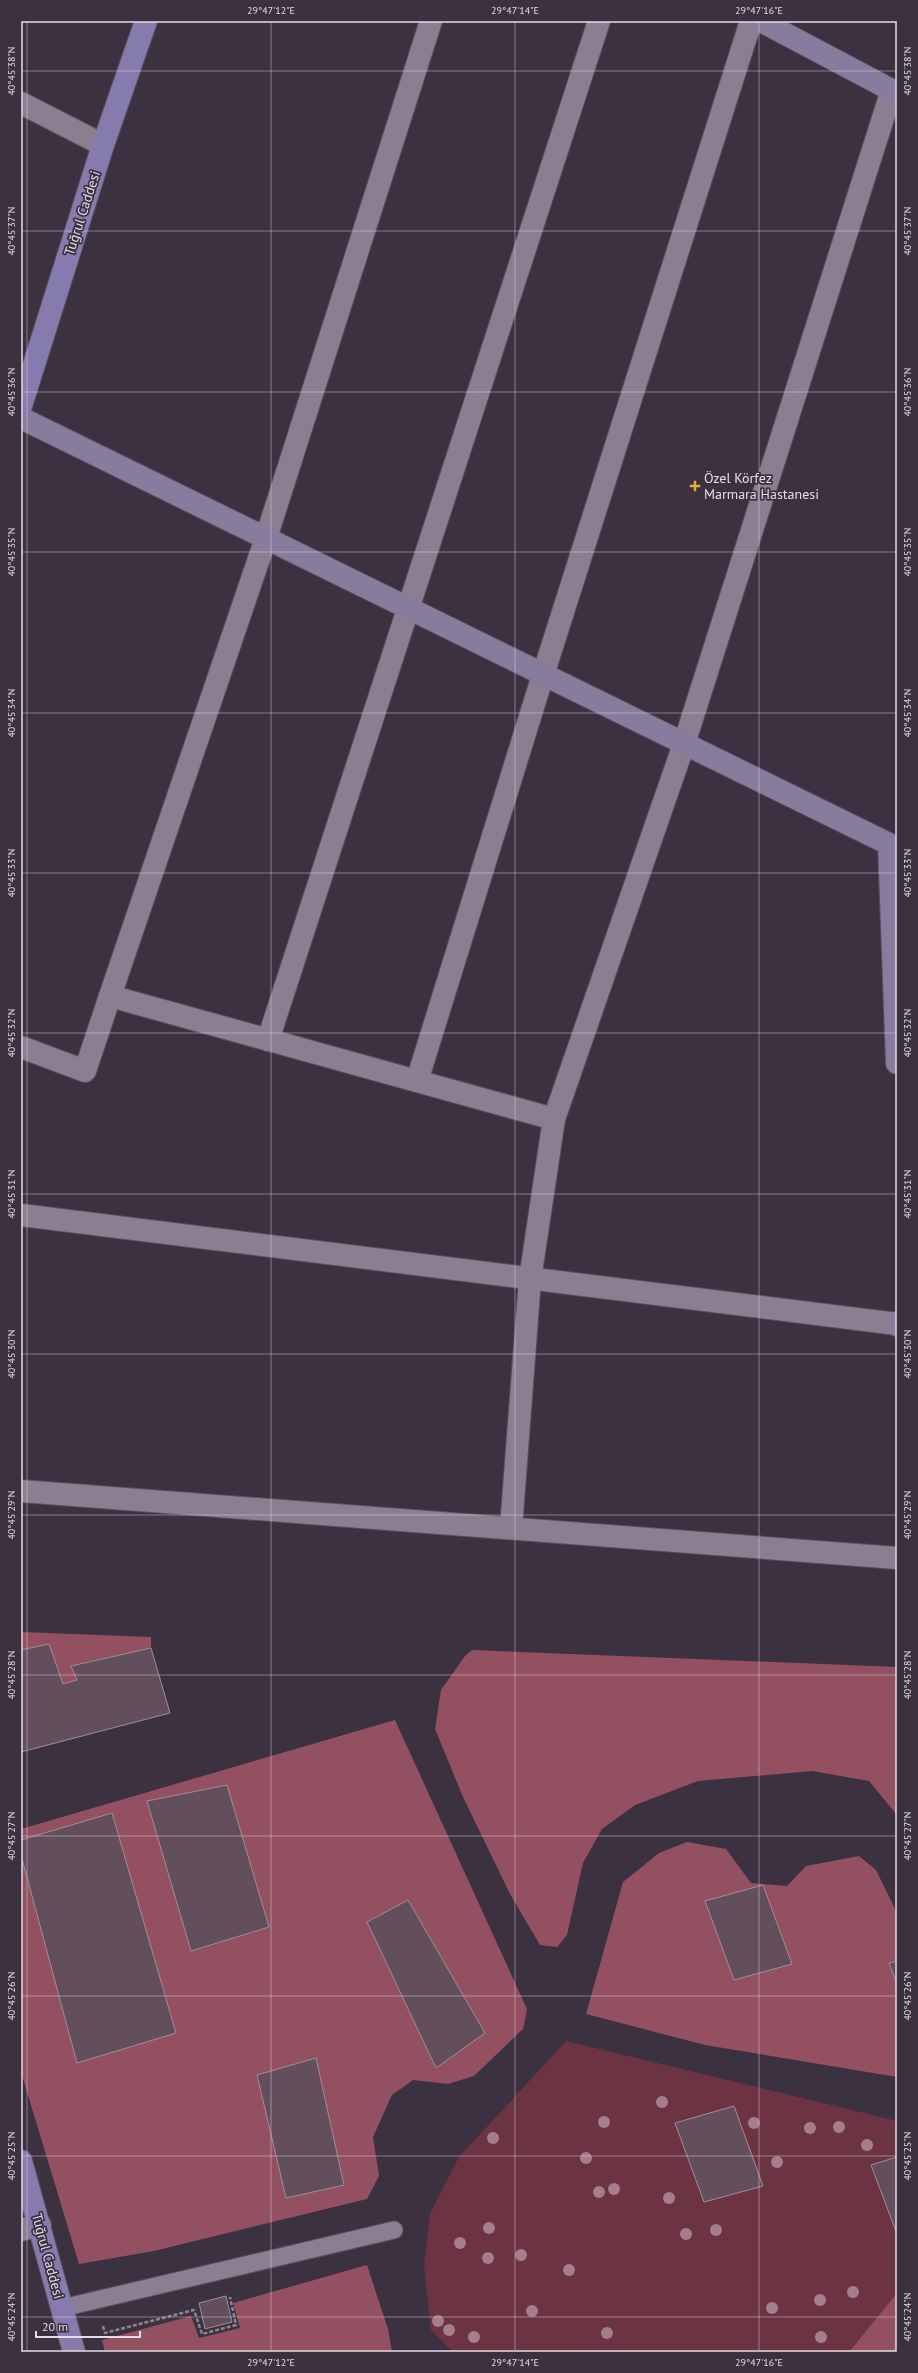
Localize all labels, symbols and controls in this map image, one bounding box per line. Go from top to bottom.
text: 29°47'12"E [247,4,295,17]
text: 29°47'14"E [491,4,539,17]
text: 29°47'16"E [735,4,783,17]
text: 40°45'38"N [5,46,18,96]
text: 40°45'38"N [901,46,914,96]
street label: Tuğrul Caddesi [60,168,104,258]
text: 40°45'37"N [5,206,18,256]
text: 40°45'37"N [901,206,914,256]
text: 40°45'36"N [5,367,18,417]
text: 40°45'36"N [901,367,914,417]
place label: Özel Körfez Marmara Hastanesi [704,469,819,503]
marker: Özel Körfez Marmara Hastanesi [689,480,701,492]
text: 40°45'35"N [5,527,18,577]
text: 40°45'35"N [901,527,914,577]
text: 40°45'34"N [5,688,18,738]
text: 40°45'34"N [901,688,914,738]
text: 40°45'33"N [5,848,18,898]
text: 40°45'33"N [901,848,914,898]
text: 40°45'32"N [5,1008,18,1058]
text: 40°45'32"N [901,1008,914,1058]
text: 40°45'31"N [5,1169,18,1219]
text: 40°45'31"N [901,1169,914,1219]
text: 40°45'30"N [5,1329,18,1379]
text: 40°45'30"N [901,1329,914,1379]
text: 40°45'29"N [5,1490,18,1540]
text: 40°45'29"N [901,1490,914,1540]
text: 40°45'28"N [5,1650,18,1700]
text: 40°45'28"N [901,1650,914,1700]
text: 40°45'27"N [5,1811,18,1861]
text: 40°45'27"N [901,1811,914,1861]
text: 40°45'26"N [5,1971,18,2021]
text: 40°45'26"N [901,1971,914,2021]
text: 40°45'25"N [5,2131,18,2181]
text: 40°45'25"N [901,2131,914,2181]
street label: Tuğrul Caddesi [28,2211,68,2301]
text: 40°45'24"N [5,2292,18,2342]
text: 40°45'24"N [901,2292,914,2342]
scale bar [36,2313,140,2339]
text: 20 m [42,2319,68,2334]
text: 29°47'12"E [247,2356,295,2369]
text: 29°47'14"E [491,2356,539,2369]
text: 29°47'16"E [735,2356,783,2369]

